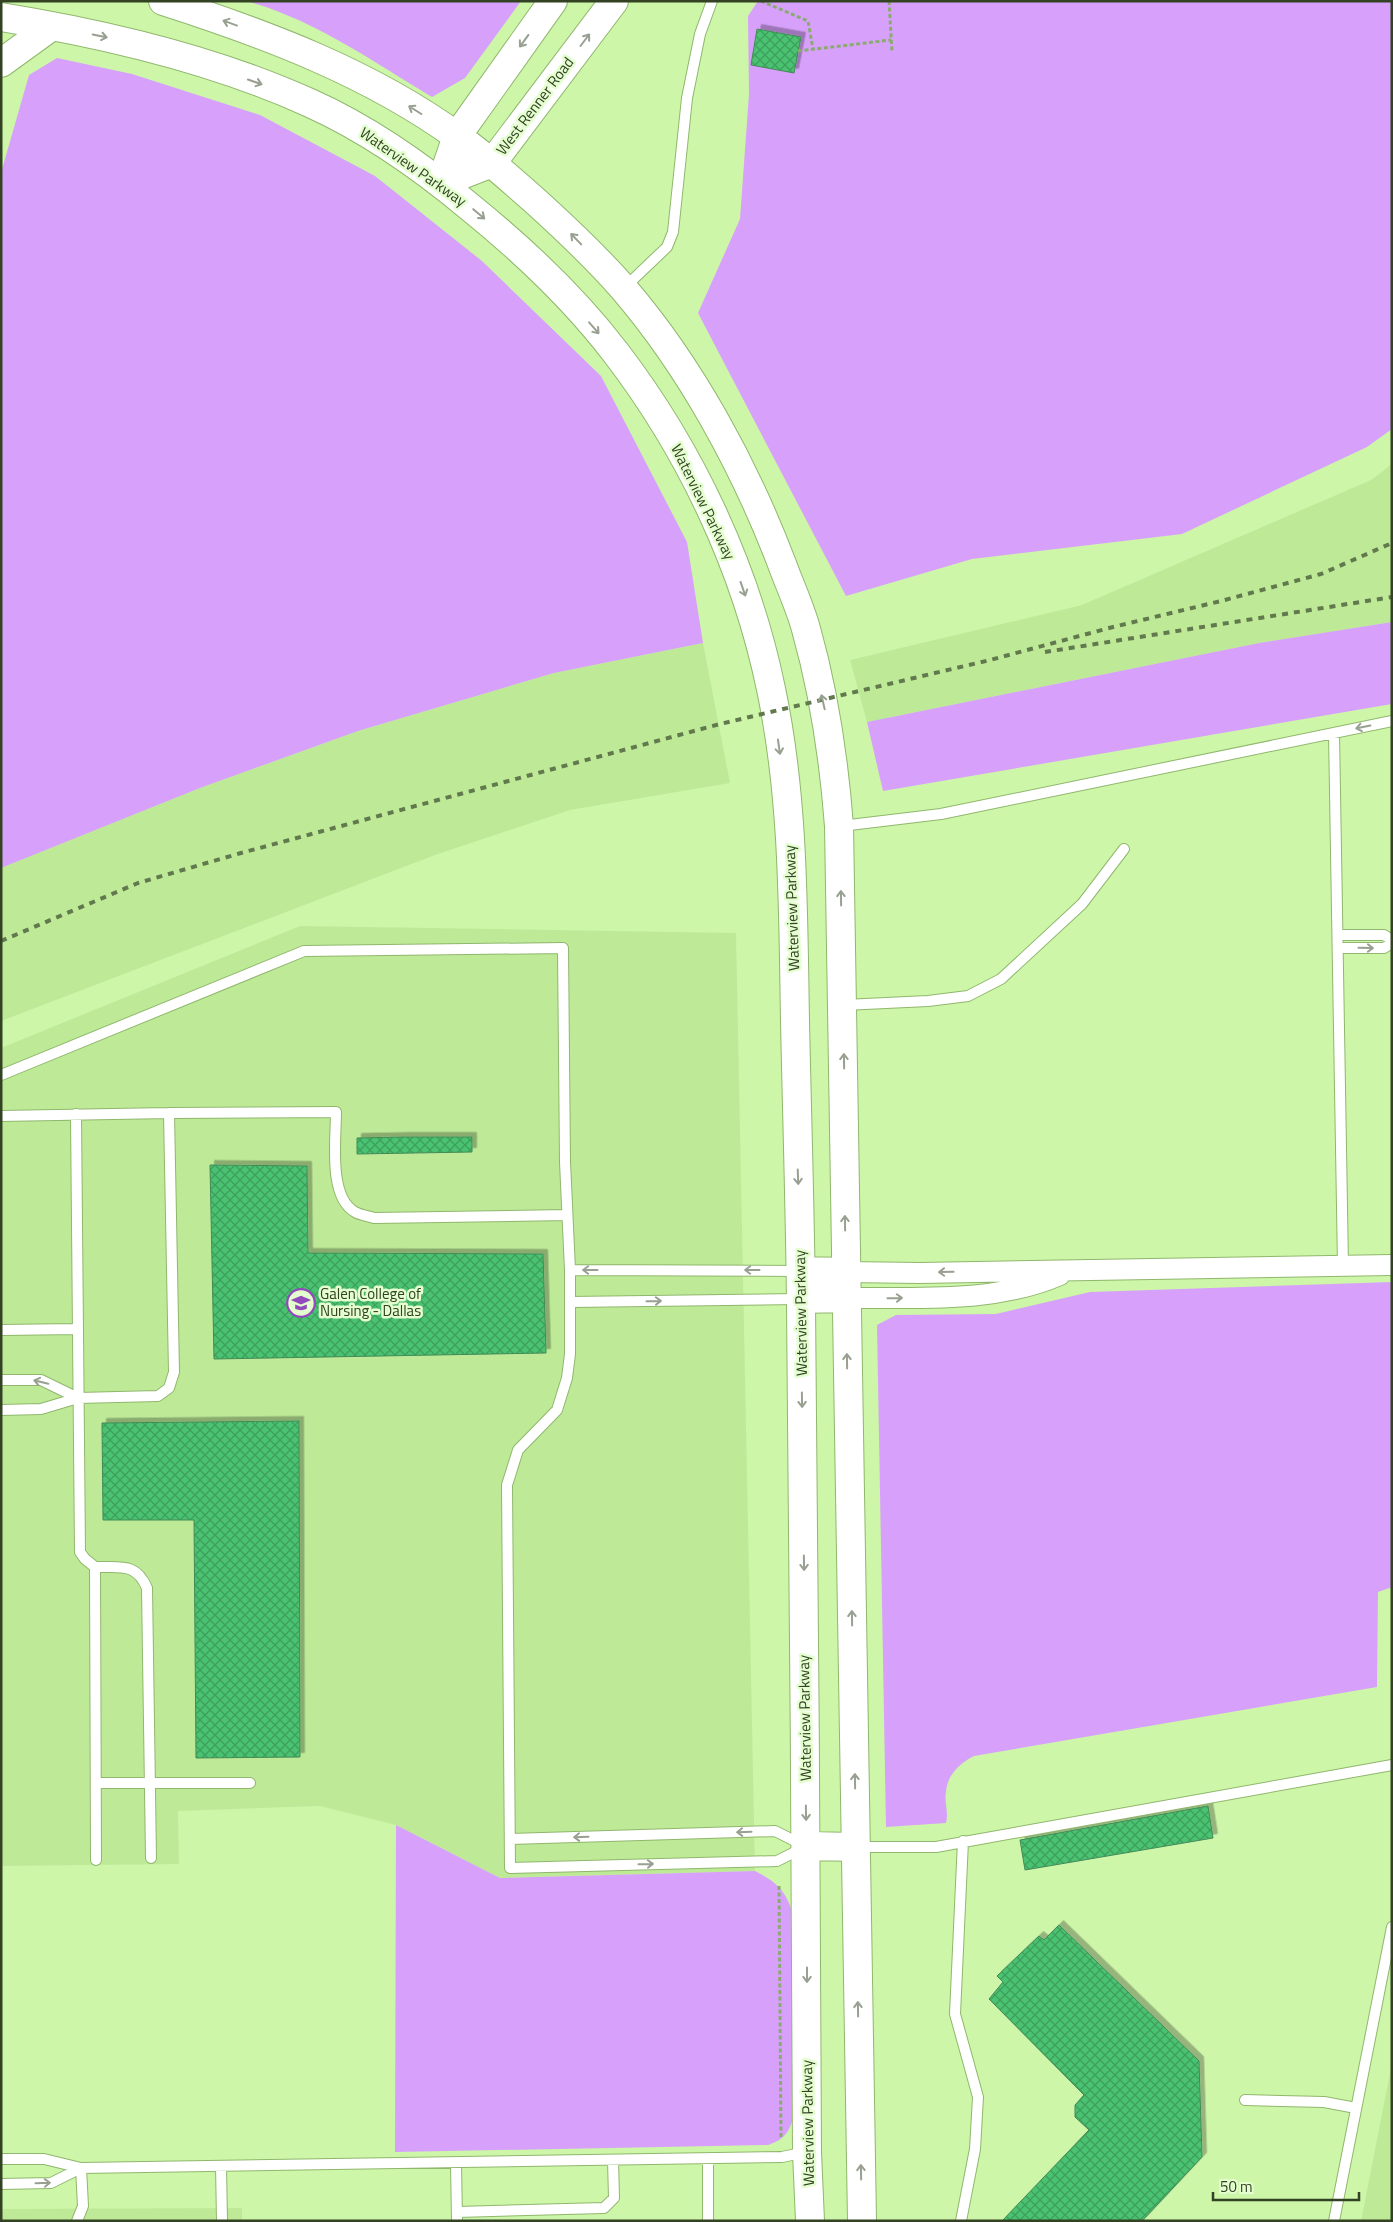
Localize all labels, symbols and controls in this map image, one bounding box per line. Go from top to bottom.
one-way arrow [223,18,239,27]
one-way arrow [91,32,107,41]
one-way arrow [580,33,590,47]
one-way arrow [519,34,529,48]
street label: West Renner Road [490,52,579,160]
one-way arrow [247,78,263,87]
one-way arrow [409,104,423,114]
street label: Waterview Parkway [355,121,472,212]
one-way arrow [472,209,485,220]
one-way arrow [569,233,582,245]
one-way arrow [589,321,600,334]
street label: Waterview Parkway [665,440,741,563]
one-way arrow [739,581,748,596]
one-way arrow [817,695,827,711]
one-way arrow [1356,723,1372,732]
one-way arrow [775,739,785,755]
street label: Waterview Parkway [778,845,805,971]
one-way arrow [836,891,846,907]
one-way arrow [1358,943,1374,953]
one-way arrow [839,1053,848,1069]
one-way arrow [793,1168,803,1184]
one-way arrow [840,1216,850,1232]
street label: Waterview Parkway [788,1250,813,1376]
one-way arrow [582,1265,598,1275]
one-way arrow [745,1265,761,1275]
one-way arrow [938,1268,954,1277]
place label: Galen College of Nursing - Dallas [320,1282,421,1322]
school or university icon: Galen College of Nursing - Dallas [286,1288,316,1318]
one-way arrow [886,1293,902,1302]
one-way arrow [646,1296,662,1306]
one-way arrow [842,1353,852,1369]
one-way arrow [34,1377,50,1387]
one-way arrow [797,1392,807,1408]
one-way arrow [799,1554,809,1570]
one-way arrow [847,1611,857,1627]
street label: Waterview Parkway [792,1655,817,1781]
one-way arrow [850,1773,860,1790]
one-way arrow [801,1804,811,1820]
one-way arrow [736,1828,752,1837]
one-way arrow [574,1832,590,1842]
one-way arrow [638,1859,654,1869]
one-way arrow [802,1966,812,1983]
one-way arrow [853,2001,863,2017]
street label: Waterview Parkway [795,2060,820,2186]
one-way arrow [857,2164,866,2180]
scale bar [1213,2170,1359,2202]
text: 50 m [1220,2175,1253,2198]
one-way arrow [35,2179,51,2188]

